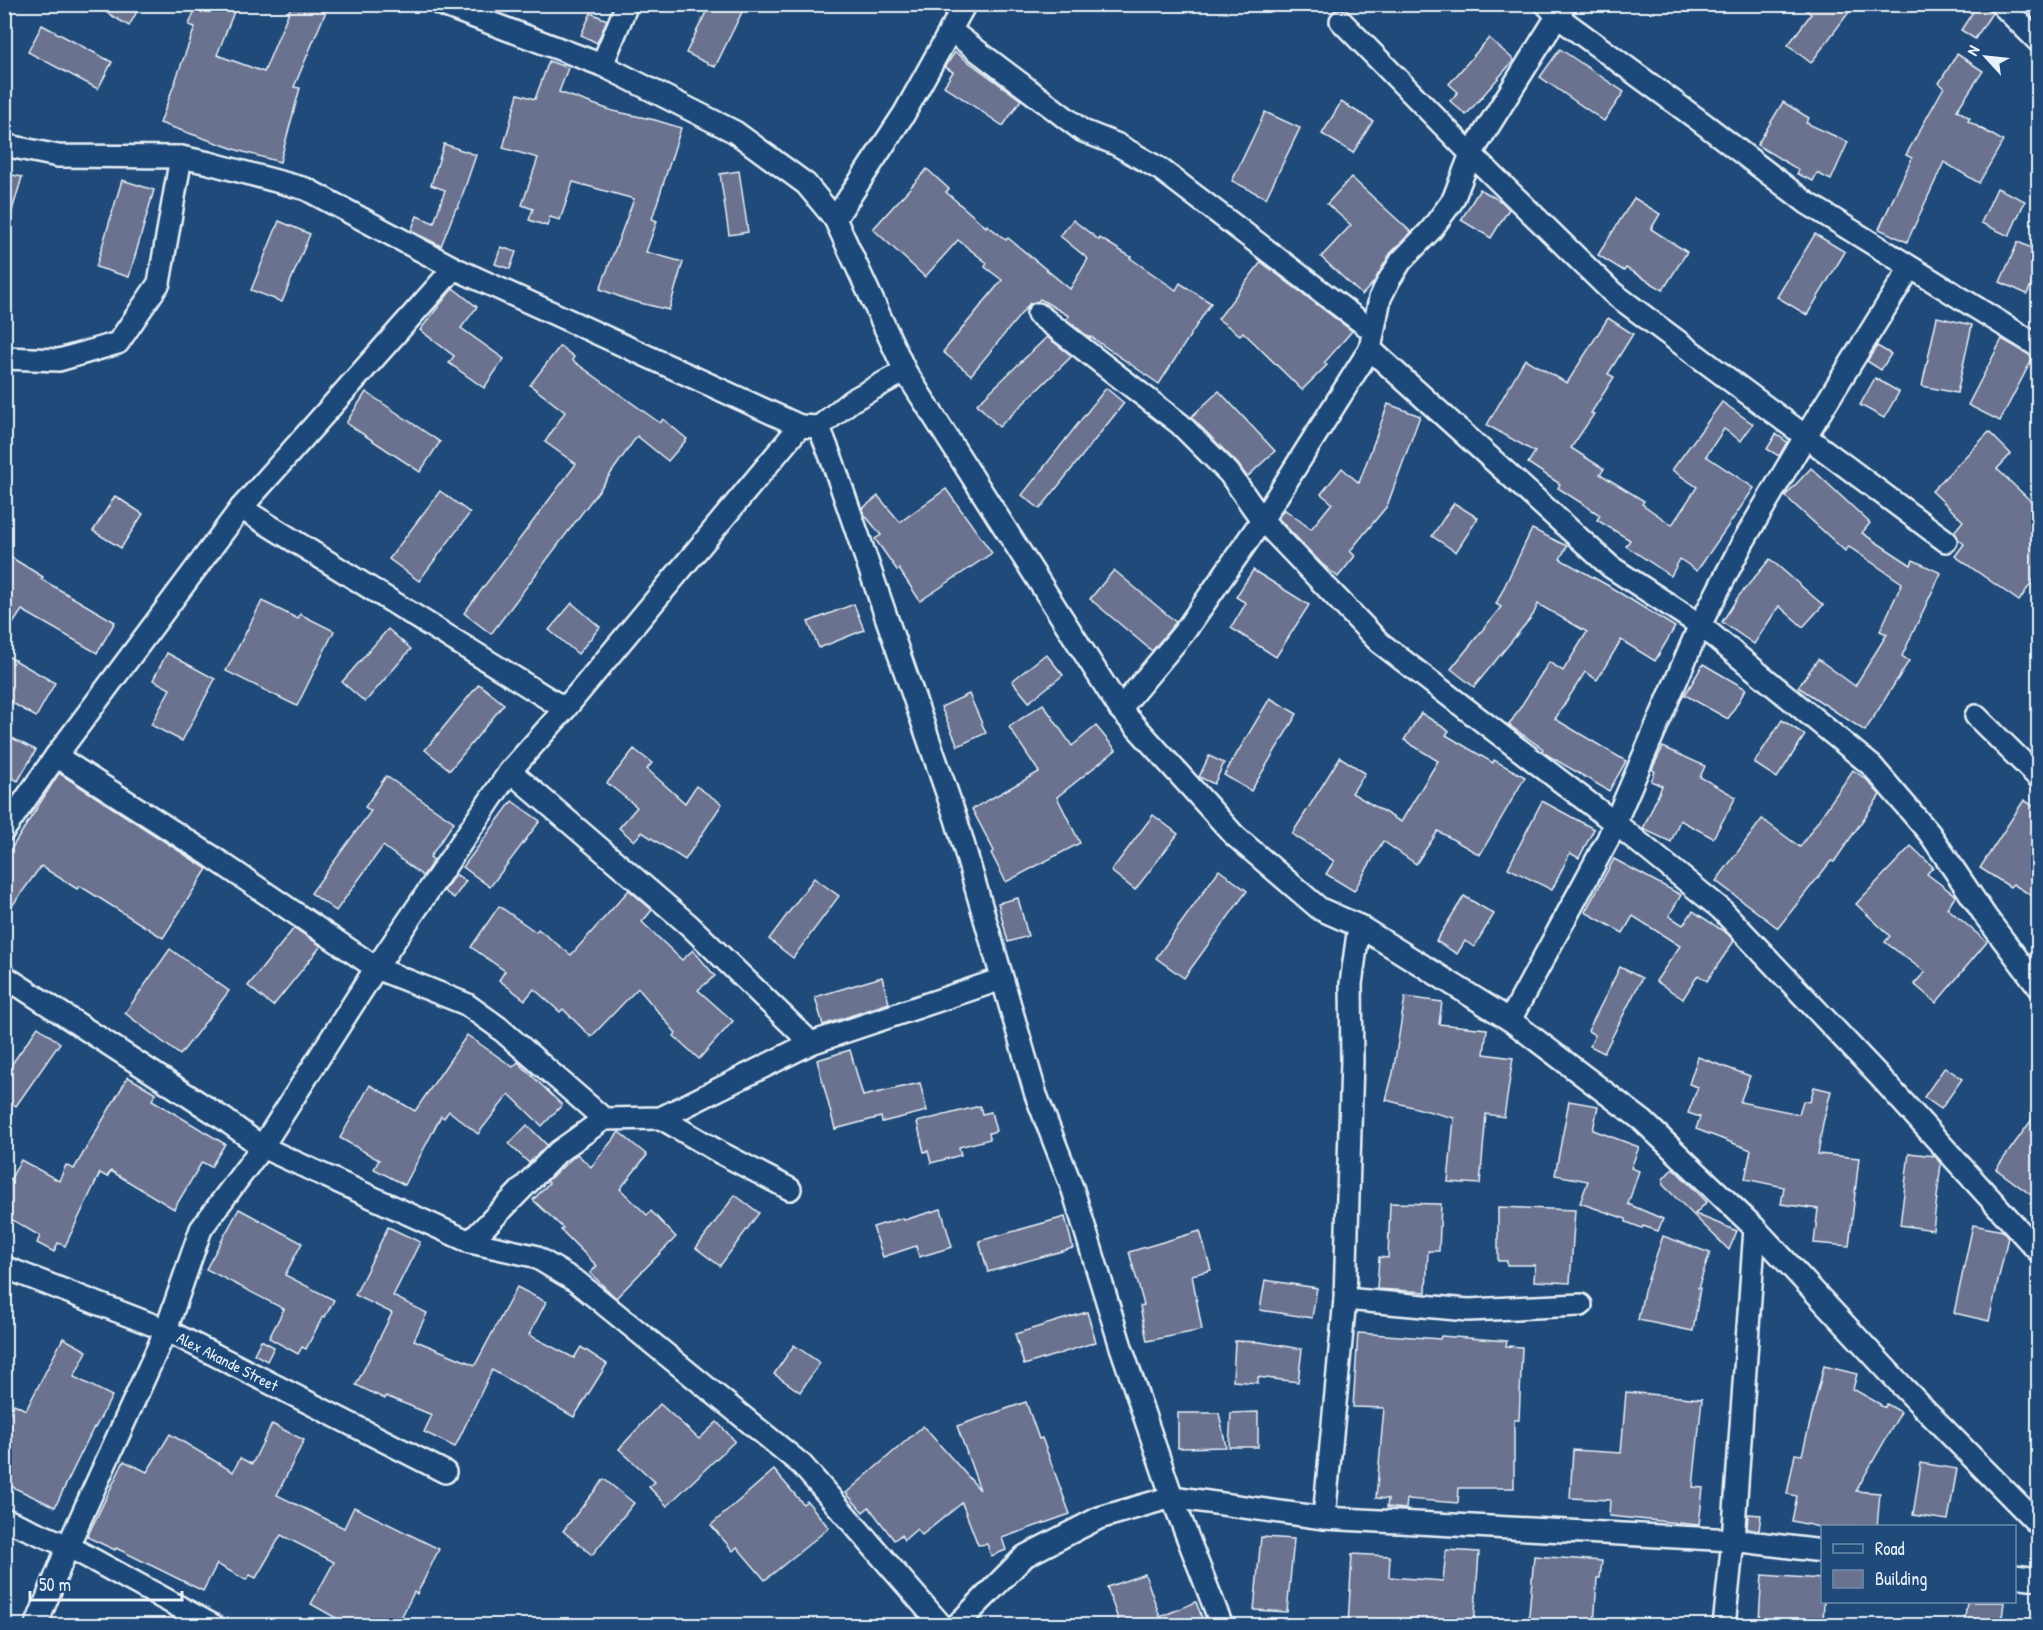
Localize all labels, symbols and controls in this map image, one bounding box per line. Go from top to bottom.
north arrow [1956,27,2016,87]
text: N [1961,41,1985,59]
street label: Alex Akande Street [173,1326,282,1397]
legend [1821,1525,2016,1603]
text: Road [1875,1536,1905,1561]
scale bar [30,1564,182,1602]
text: Building [1875,1566,1927,1591]
text: 50 m [39,1572,71,1597]

